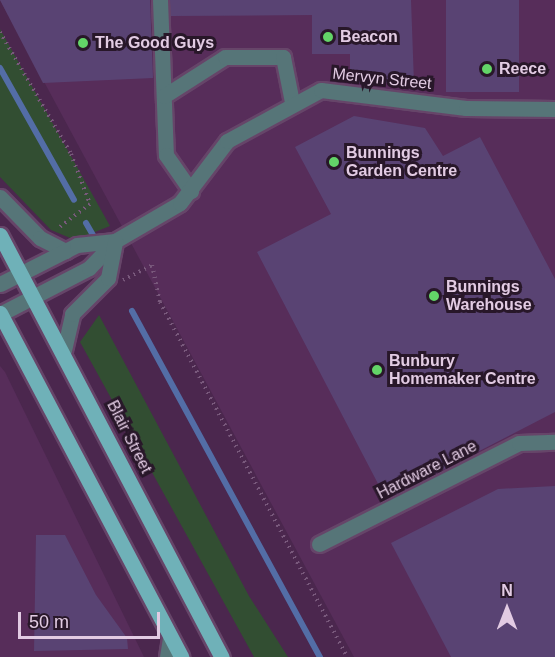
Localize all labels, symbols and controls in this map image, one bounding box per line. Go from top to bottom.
place label: Beacon [340,27,398,47]
marker: Beacon [321,30,335,44]
place label: The Good Guys [95,33,214,53]
marker: The Good Guys [76,36,90,50]
place label: Reece [499,59,546,79]
marker: Reece [480,62,494,76]
street label: Mervyn Street [331,64,433,94]
place label: Bunnings Garden Centre [346,143,457,181]
marker: Bunnings Garden Centre [327,155,341,169]
place label: Bunnings Warehouse [446,277,532,315]
marker: Bunnings Warehouse [427,289,441,303]
place label: Bunbury Homemaker Centre [389,351,536,389]
marker: Bunbury Homemaker Centre [370,363,384,377]
street label: Blair Street [102,397,156,477]
street label: Hardware Lane [374,437,480,503]
north arrow [477,579,537,639]
text: N [501,582,513,599]
scale bar [21,600,164,638]
text: 50 m [29,612,69,632]

